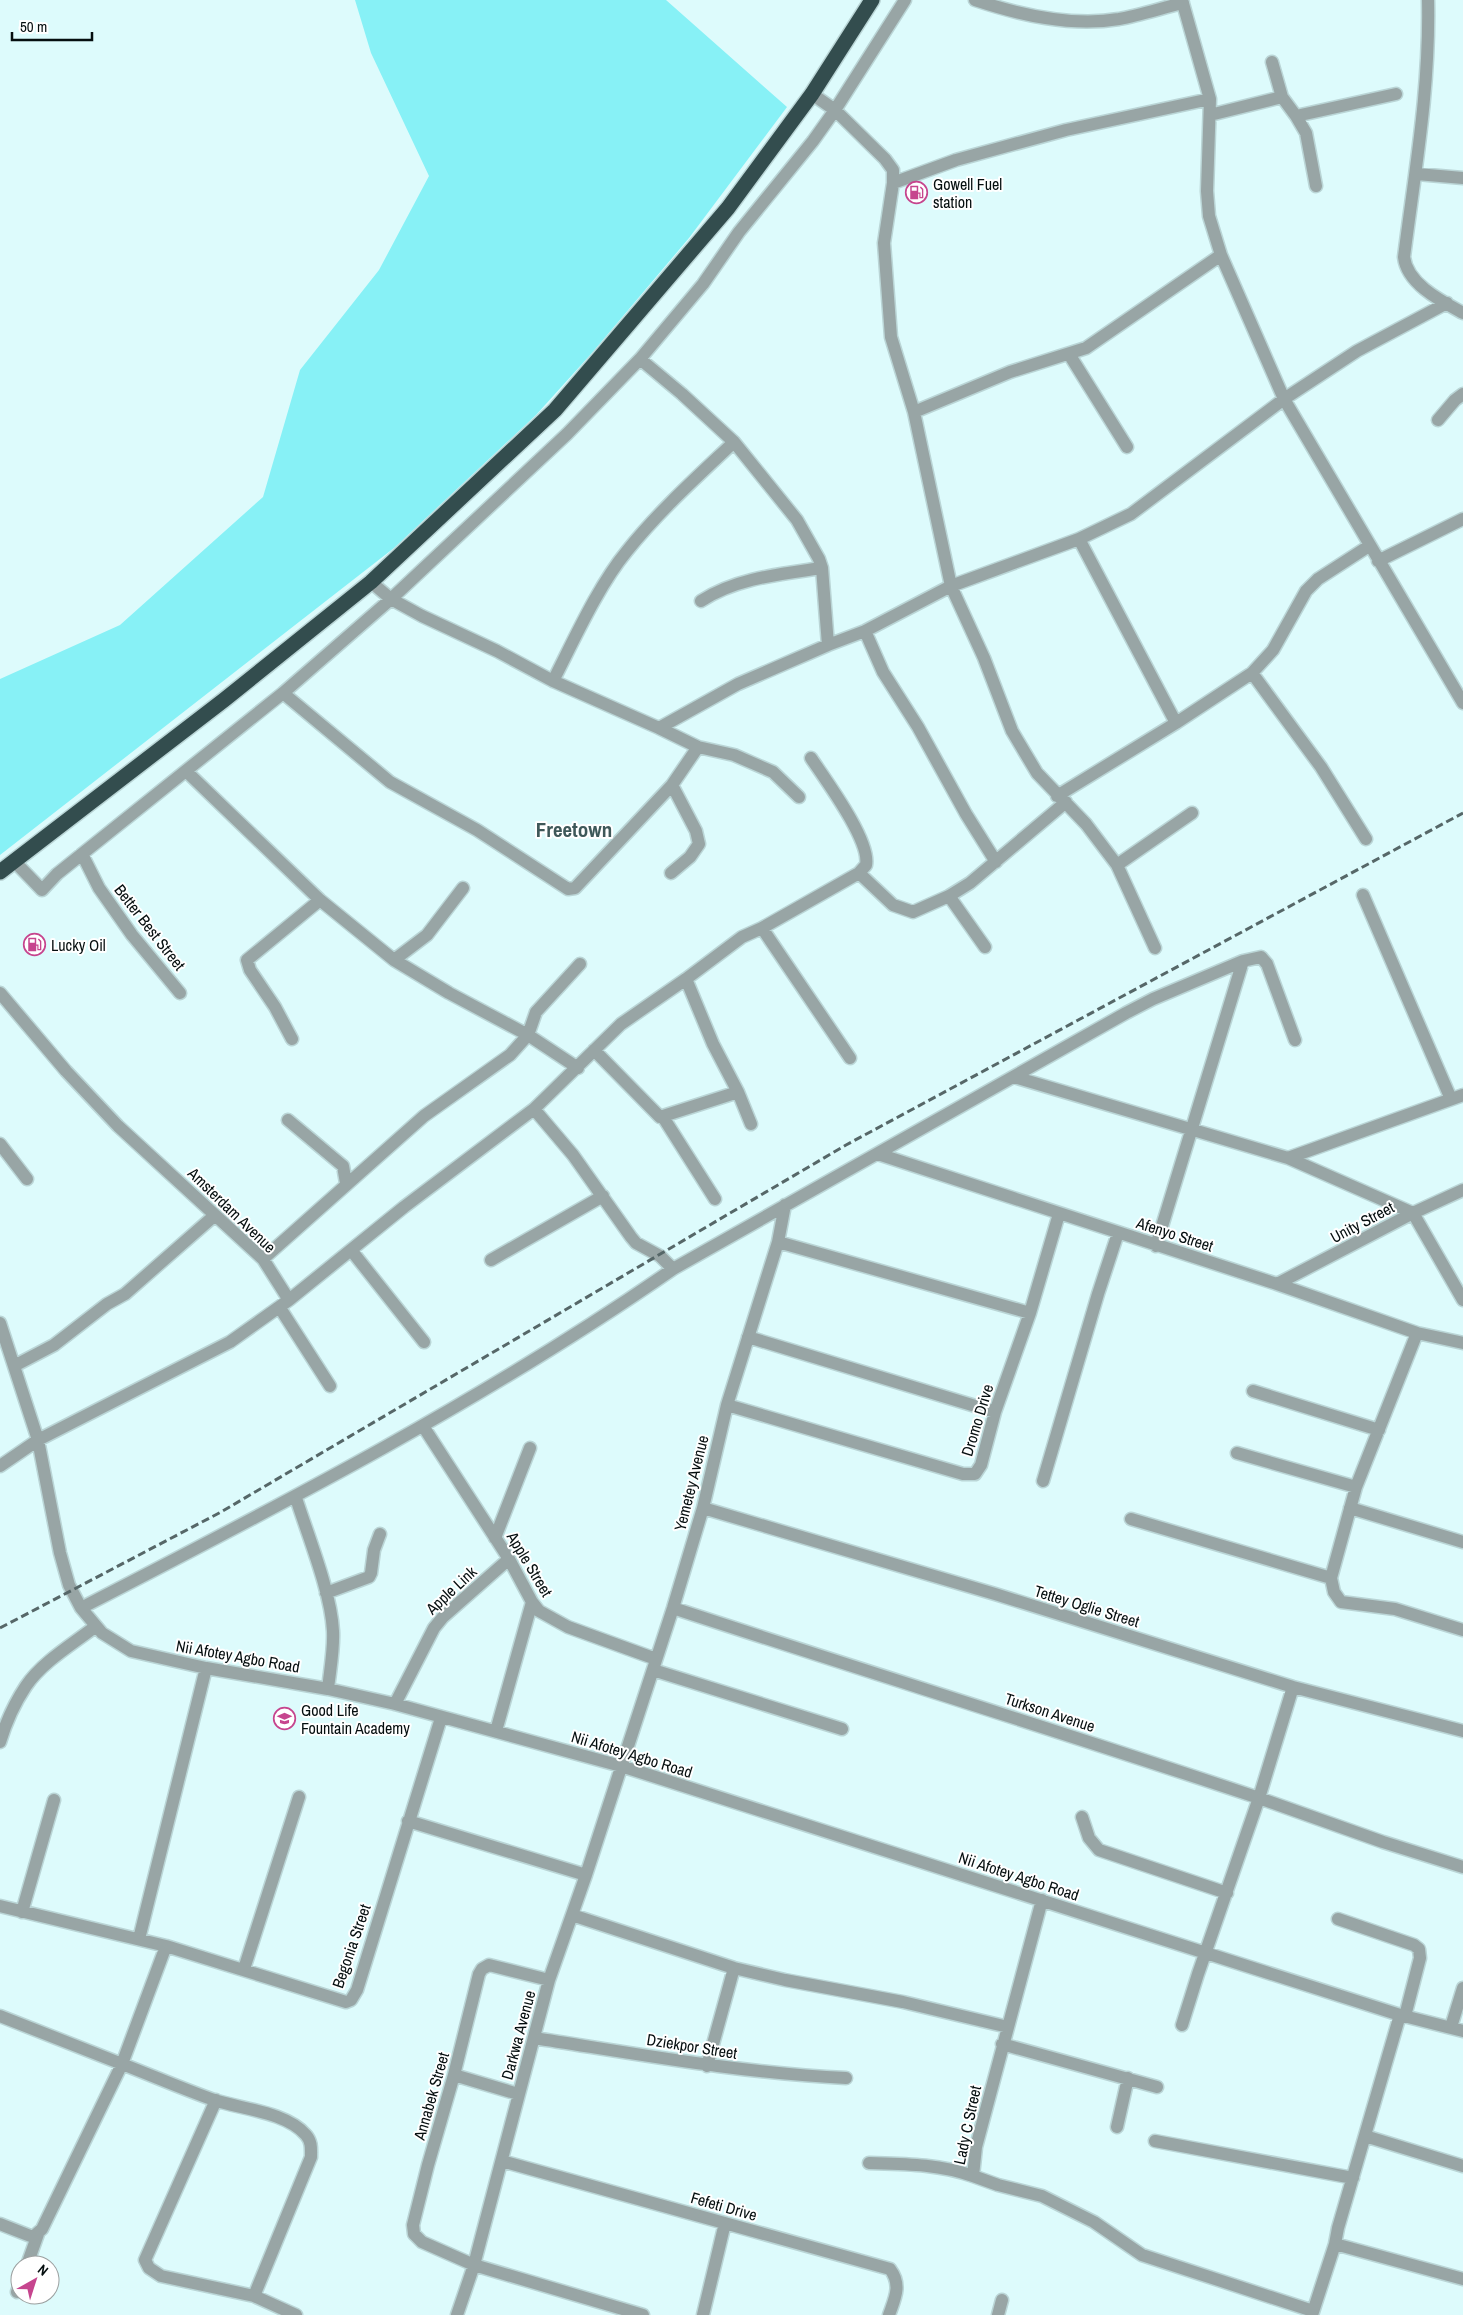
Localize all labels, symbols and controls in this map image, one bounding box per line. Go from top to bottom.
scale bar [12,10,92,42]
text: 50 m [20,16,47,37]
place label: Gowell Fuel station [933,173,1002,213]
fuel station icon: Gowell Fuel station [905,181,929,205]
district label: Freetown [536,815,612,844]
street label: Better Best Street [109,879,191,975]
fuel station icon: Lucky Oil [23,933,47,957]
place label: Lucky Oil [51,934,106,956]
street label: Amsterdam Avenue [183,1162,281,1258]
street label: Unity Street [1326,1196,1398,1248]
street label: Afenyo Street [1133,1211,1217,1257]
street label: Dromo Drive [956,1381,998,1459]
street label: Yemetey Avenue [668,1433,714,1533]
street label: Apple Street [501,1527,558,1601]
street label: Apple Link [420,1561,481,1620]
street label: Tettey Oglie Street [1032,1580,1143,1633]
street label: Nii Afotey Agbo Road [174,1634,302,1678]
street label: Turkson Avenue [1002,1687,1098,1737]
place label: Good Life Fountain Academy [301,1699,410,1739]
school or university icon: Good Life Fountain Academy [273,1707,297,1731]
street label: Nii Afotey Agbo Road [569,1725,695,1783]
street label: Nii Afotey Agbo Road [956,1846,1082,1906]
street label: Begonia Street [326,1901,376,1991]
street label: Darkwa Avenue [496,1988,540,2082]
street label: Dziekpor Street [645,2028,739,2064]
street label: Annabek Street [408,2049,454,2143]
street label: Lady C Street [948,2083,986,2167]
street label: Fefeti Drive [688,2186,760,2226]
north arrow [10,2255,60,2305]
text: N [34,2260,52,2280]

